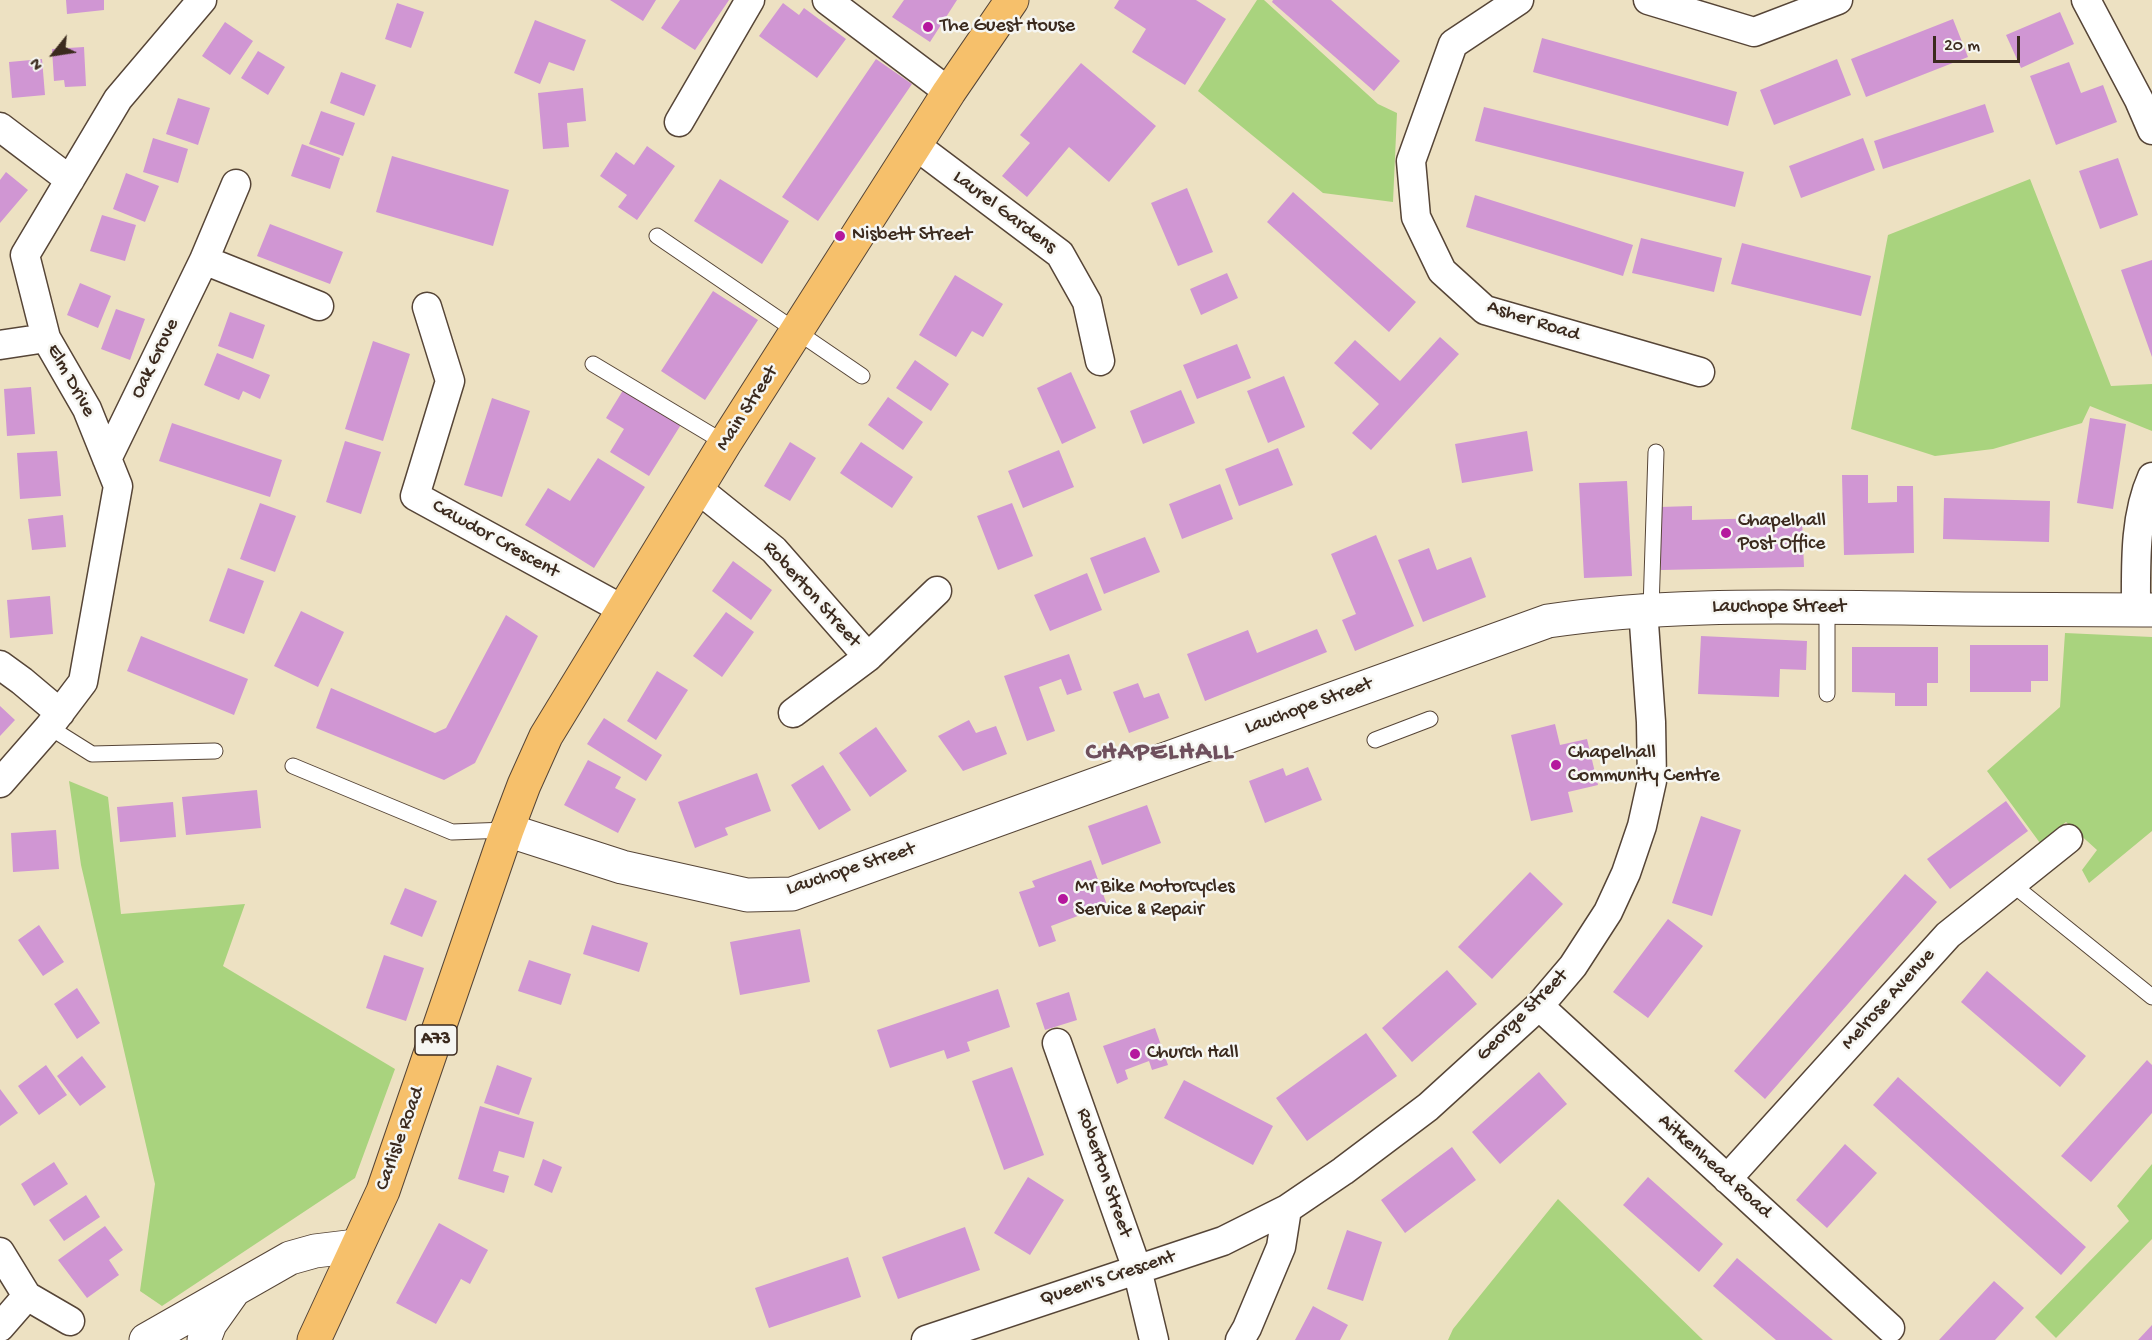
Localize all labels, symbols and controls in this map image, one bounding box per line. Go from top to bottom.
place label: The Guest House [940,15,1075,39]
marker: The Guest House [921,20,935,34]
north arrow [24,24,84,84]
scale bar [1936,24,2023,62]
text: 20 m [1944,36,1980,57]
text: N [27,54,49,73]
street label: Laurel Gardens [947,166,1061,260]
place label: Nisbett Street [852,224,972,248]
marker: Nisbett Street [833,229,847,243]
street label: Asher Road [1484,296,1582,348]
street label: Oak Grove [126,315,186,403]
street label: Elm Drive [40,340,100,422]
street label: Main Street [712,362,784,456]
street label: Cawdor Crescent [427,495,563,585]
place label: Chapelhall Post Office [1738,510,1826,557]
marker: Chapelhall Post Office [1719,526,1733,540]
street label: Roberton Street [757,537,865,653]
street label: Lauchope Street [1712,596,1846,620]
street label: Lauchope Street [1242,673,1376,741]
district label: CHAPELHALL [1086,738,1234,770]
place label: Chapelhall Community Centre [1568,742,1720,789]
marker: Chapelhall Community Centre [1549,758,1563,772]
street label: Lauchope Street [784,838,918,902]
place label: Mr Bike Motorcycles Service & Repair [1075,876,1235,923]
marker: Mr Bike Motorcycles Service & Repair [1056,892,1070,906]
street label: Melrose Avenue [1837,944,1941,1056]
street label: George Street [1472,965,1574,1067]
road number: A73 [415,1025,457,1055]
place label: Church Hall [1147,1042,1239,1066]
marker: Church Hall [1128,1047,1142,1061]
street label: Carlisle Road [371,1084,431,1194]
street label: Roberton Street [1070,1105,1136,1241]
street label: Aitkenhead Road [1652,1109,1776,1225]
street label: Queen's Crescent [1037,1246,1179,1312]

